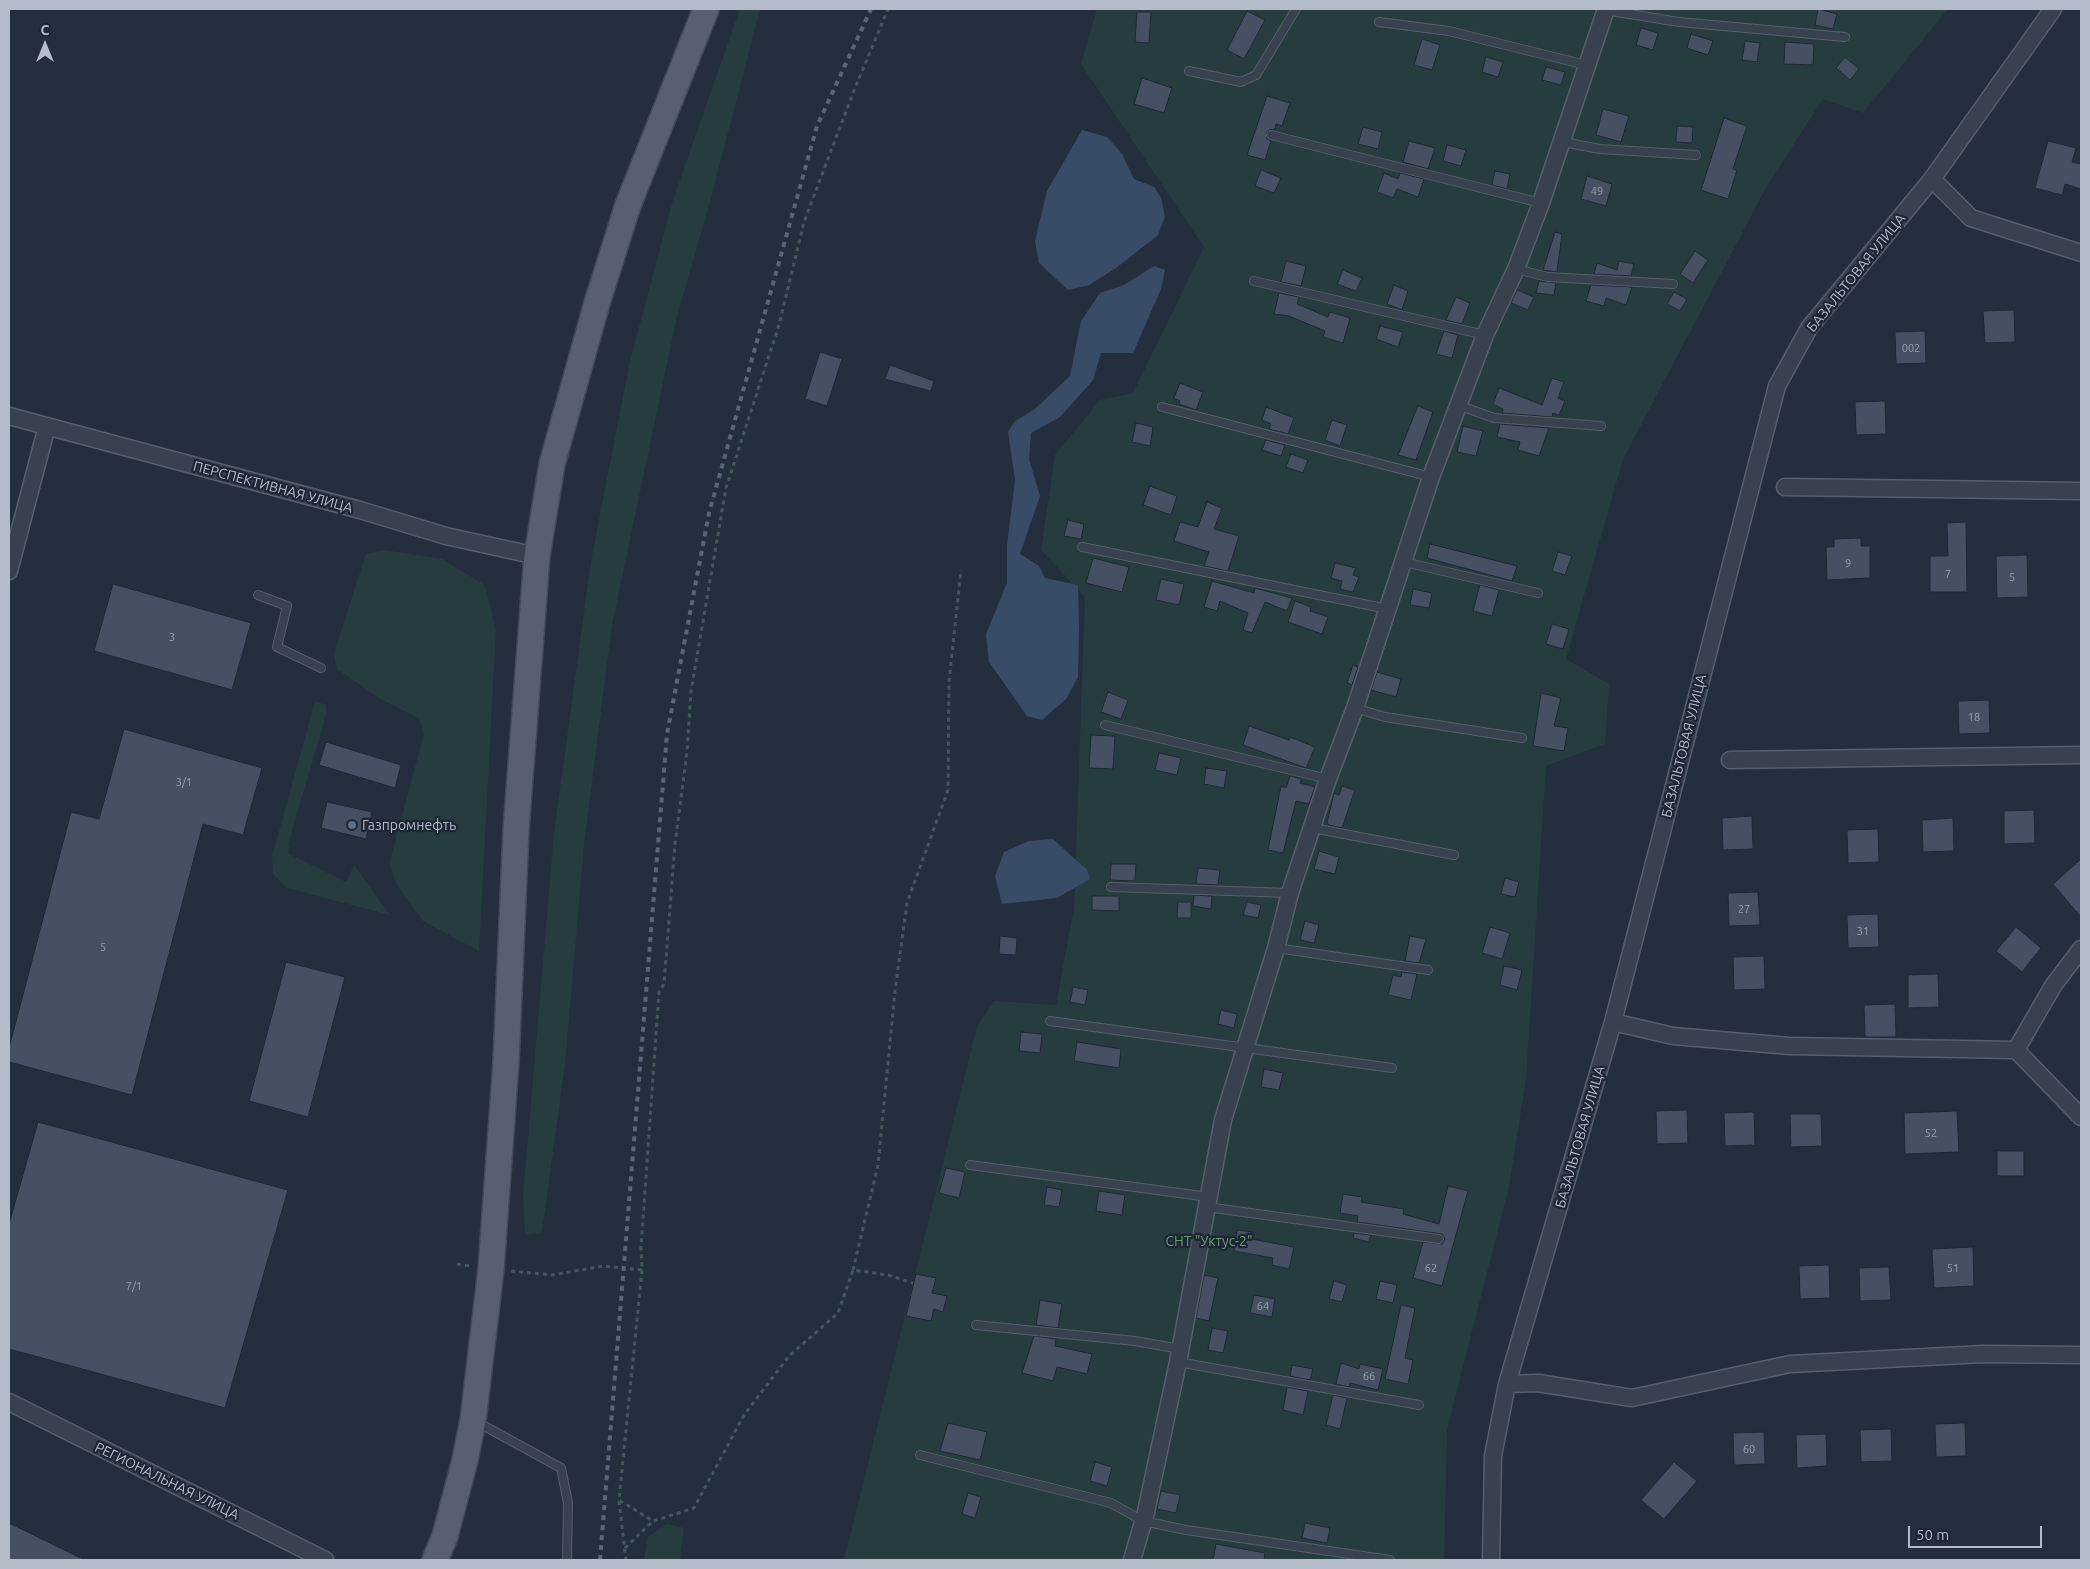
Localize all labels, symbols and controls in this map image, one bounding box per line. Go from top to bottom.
north arrow [20,20,70,70]
text: С [41,22,49,38]
house number: 49 [1591,184,1603,198]
street label: БАЗАЛЬТОВАЯ УЛИЦА [1803,211,1909,335]
house number: 002 [1902,341,1920,355]
street label: ПЕРСПЕКТИВНАЯ УЛИЦА [191,458,355,516]
house number: 9 [1845,556,1851,570]
house number: 7 [1945,567,1951,581]
house number: 5 [2009,570,2015,584]
house number: 3 [169,630,175,644]
street label: БАЗАЛЬТОВАЯ УЛИЦА [1658,673,1710,819]
house number: 18 [1968,710,1980,724]
house number: 3/1 [176,775,192,789]
place label: Газпромнефть [362,817,456,833]
marker: Газпромнефть [346,819,358,831]
house number: 27 [1738,902,1750,916]
house number: 31 [1857,924,1869,938]
house number: 5 [100,940,106,954]
street label: БАЗАЛЬТОВАЯ УЛИЦА [1552,1064,1608,1210]
house number: 52 [1925,1126,1937,1140]
park label: СНТ "Уктус-2" [1165,1233,1253,1249]
house number: 62 [1425,1261,1437,1275]
house number: 51 [1947,1261,1959,1275]
house number: 7/1 [126,1279,142,1293]
house number: 64 [1257,1299,1269,1313]
house number: 66 [1363,1369,1375,1383]
street label: РЕГИОНАЛЬНАЯ УЛИЦА [92,1439,242,1523]
house number: 60 [1743,1442,1755,1456]
scale bar [1910,1516,2044,1548]
text: 50 m [1916,1526,1949,1543]

